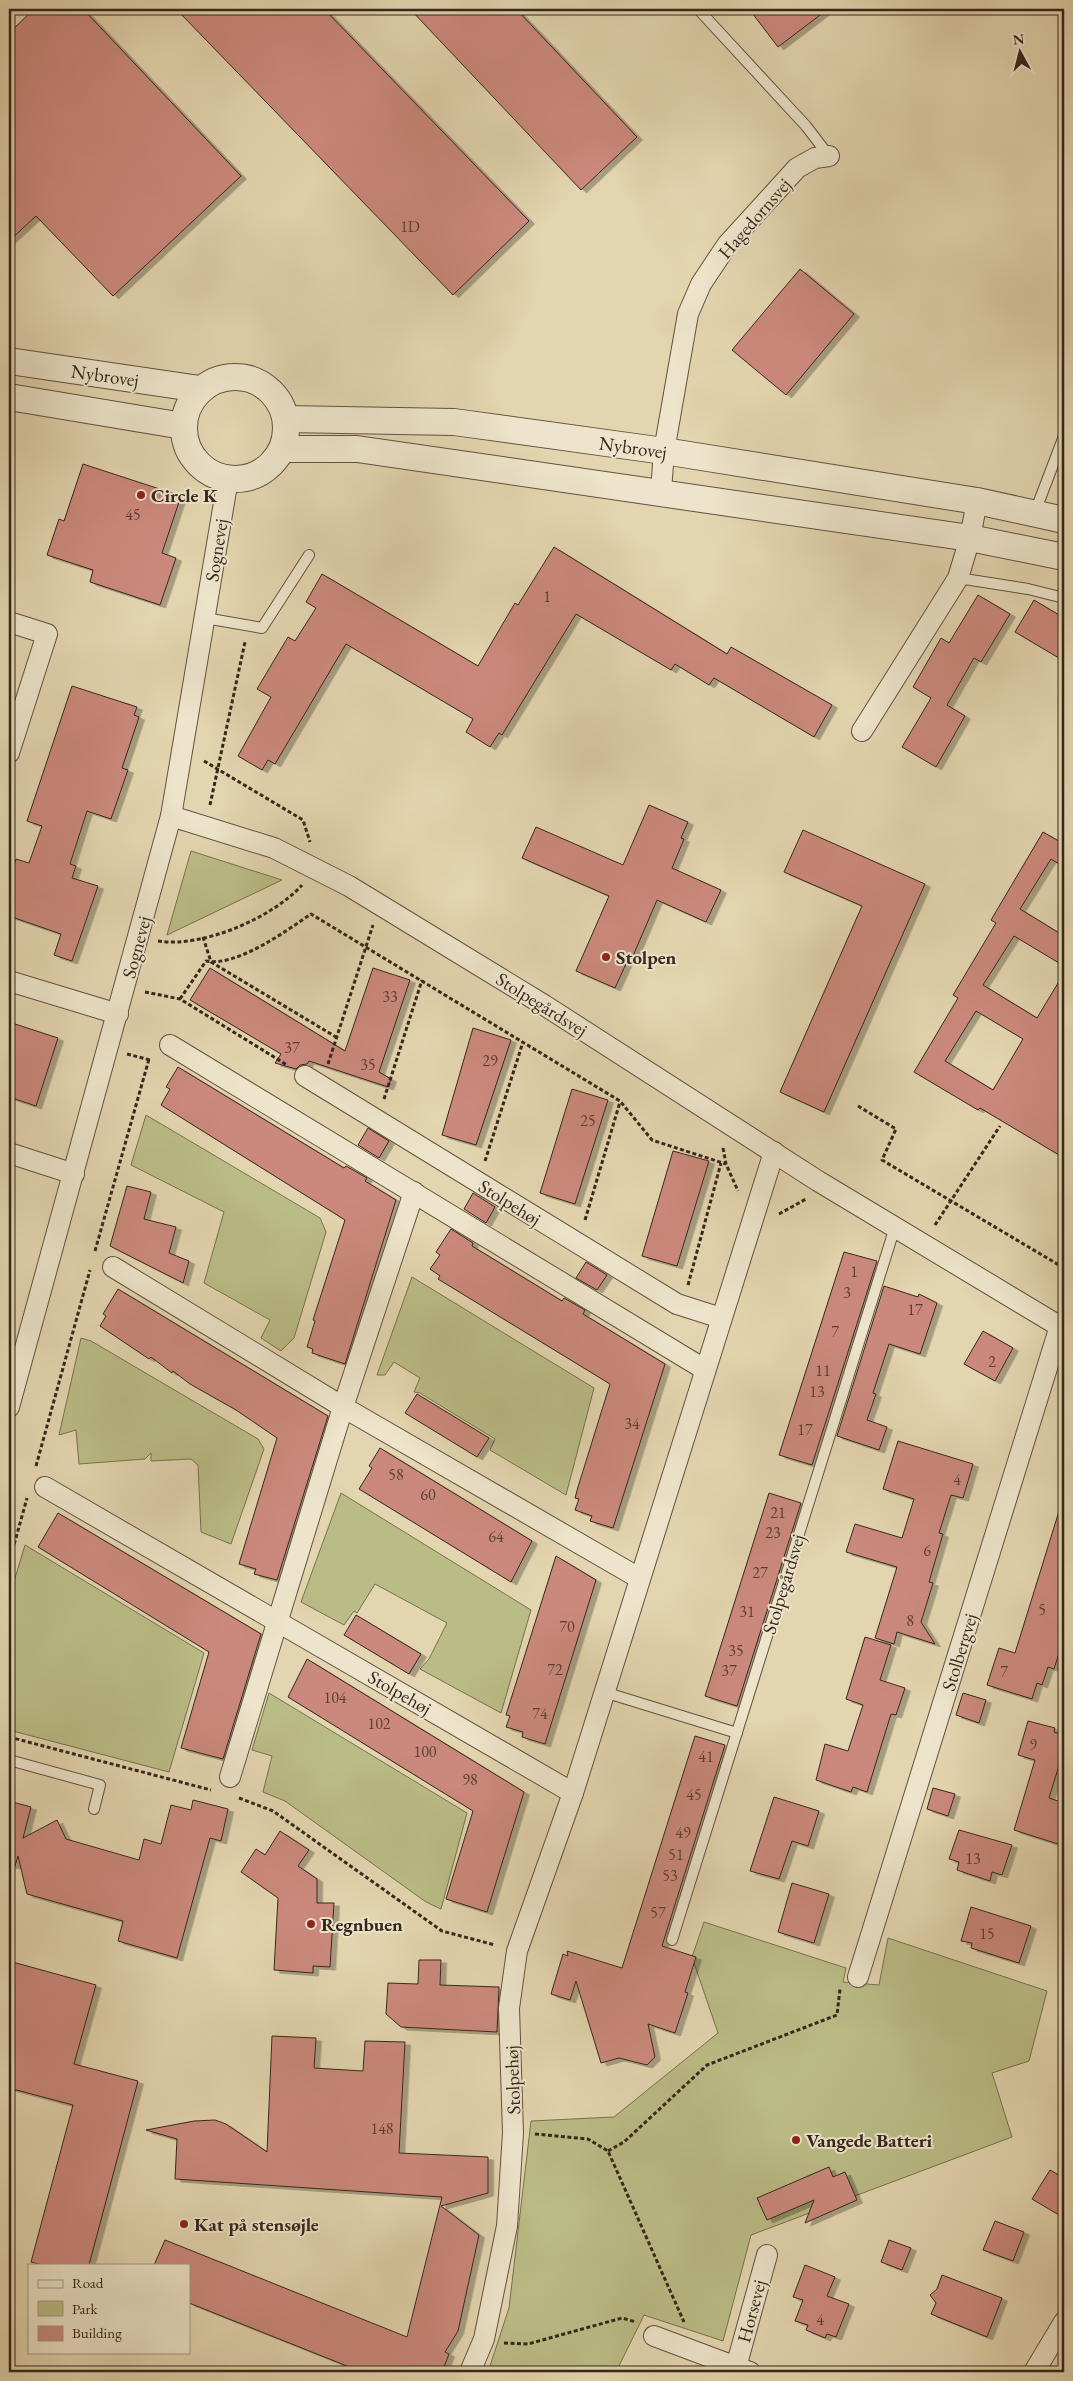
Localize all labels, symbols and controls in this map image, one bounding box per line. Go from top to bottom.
north arrow [996,28,1046,78]
text: N [1012,29,1026,49]
street label: Hagedornsvej [712,173,796,264]
house number: 1D [400,216,420,237]
street label: Nybrovej [69,358,140,393]
street label: Nybrovej [597,430,668,465]
place label: Circle K [151,483,218,508]
marker: Circle K [135,489,147,501]
house number: 45 [125,504,141,525]
street label: Sognevej [199,517,234,583]
house number: 1 [543,586,551,607]
street label: Sognevej [116,913,157,981]
place label: Stolpen [616,945,677,970]
marker: Stolpen [600,951,612,963]
street label: Stolpegårdsvej [491,966,592,1042]
house number: 33 [382,986,398,1007]
house number: 37 [284,1037,300,1058]
house number: 29 [482,1050,498,1071]
house number: 35 [360,1054,376,1075]
house number: 25 [580,1110,596,1131]
street label: Stolpehøj [474,1174,546,1231]
house number: 1 [850,1261,858,1282]
house number: 3 [843,1282,851,1303]
house number: 17 [907,1299,923,1320]
house number: 7 [831,1321,839,1342]
house number: 2 [988,1351,996,1372]
house number: 11 [815,1360,831,1381]
house number: 13 [809,1381,825,1402]
house number: 34 [624,1413,640,1434]
house number: 17 [797,1419,813,1440]
house number: 58 [388,1464,404,1485]
house number: 4 [953,1469,961,1490]
house number: 60 [420,1484,436,1505]
house number: 21 [770,1502,786,1523]
house number: 23 [765,1522,781,1543]
house number: 64 [488,1526,504,1547]
street label: Stolpegårdsvej [756,1531,811,1637]
house number: 6 [923,1540,931,1561]
house number: 27 [752,1562,768,1583]
house number: 5 [1038,1599,1046,1620]
house number: 31 [739,1601,755,1622]
house number: 8 [906,1610,914,1631]
street label: Stolbergvej [936,1610,983,1694]
house number: 70 [559,1616,575,1637]
house number: 35 [728,1640,744,1661]
house number: 72 [547,1659,563,1680]
house number: 37 [721,1660,737,1681]
house number: 7 [1000,1661,1008,1682]
street label: Stolpehøj [364,1664,436,1721]
house number: 104 [323,1687,347,1708]
house number: 74 [532,1703,548,1724]
house number: 102 [367,1713,391,1734]
house number: 9 [1029,1734,1037,1755]
house number: 100 [413,1741,437,1762]
house number: 41 [698,1746,714,1767]
house number: 98 [462,1769,478,1790]
house number: 45 [686,1784,702,1805]
house number: 49 [675,1822,691,1843]
house number: 51 [668,1844,684,1865]
house number: 13 [965,1848,981,1869]
house number: 53 [662,1865,678,1886]
house number: 57 [650,1902,666,1923]
place label: Regnbuen [321,1912,403,1937]
marker: Regnbuen [305,1918,317,1930]
house number: 15 [979,1923,995,1944]
street label: Stolpehøj [499,2045,526,2115]
house number: 148 [370,2118,394,2139]
place label: Vangede Batteri [806,2128,933,2153]
marker: Vangede Batteri [790,2134,802,2146]
place label: Kat på stensøjle [194,2212,319,2237]
marker: Kat på stensøjle [178,2218,190,2230]
legend [28,2264,190,2354]
text: Road [72,2273,104,2292]
street label: Horsevej [731,2277,772,2345]
text: Park [72,2299,99,2318]
house number: 4 [816,2309,824,2330]
text: Building [72,2323,122,2342]

